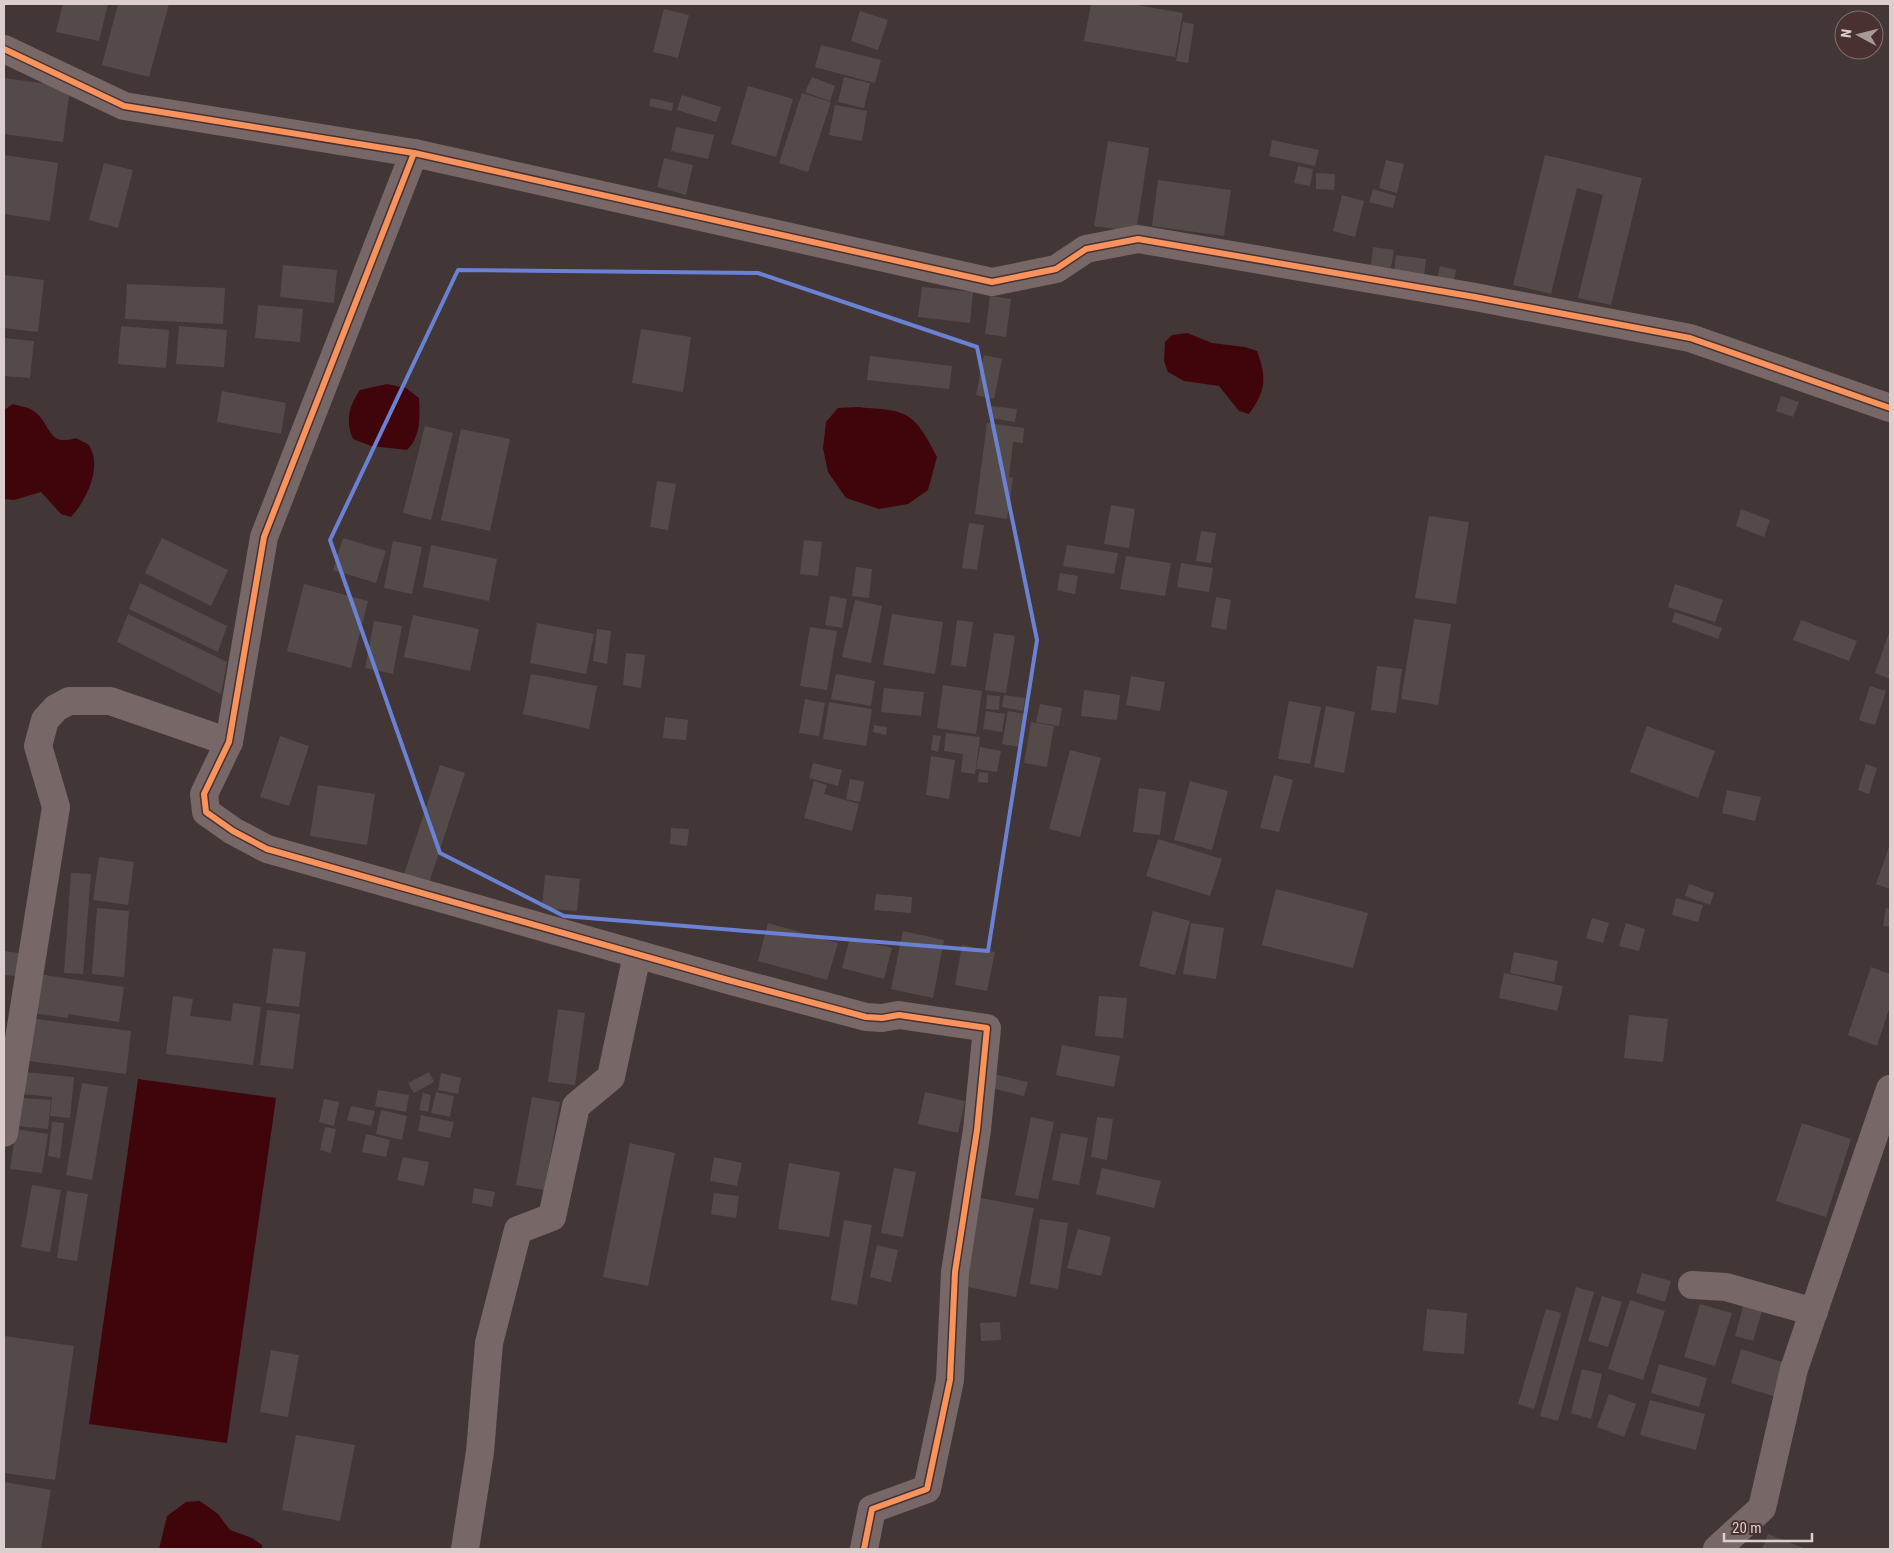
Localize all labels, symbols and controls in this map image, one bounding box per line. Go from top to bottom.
north arrow [1834,10,1884,60]
text: N [1838,28,1855,39]
scale bar [1724,1510,1812,1542]
text: 20 m [1732,1519,1762,1537]

